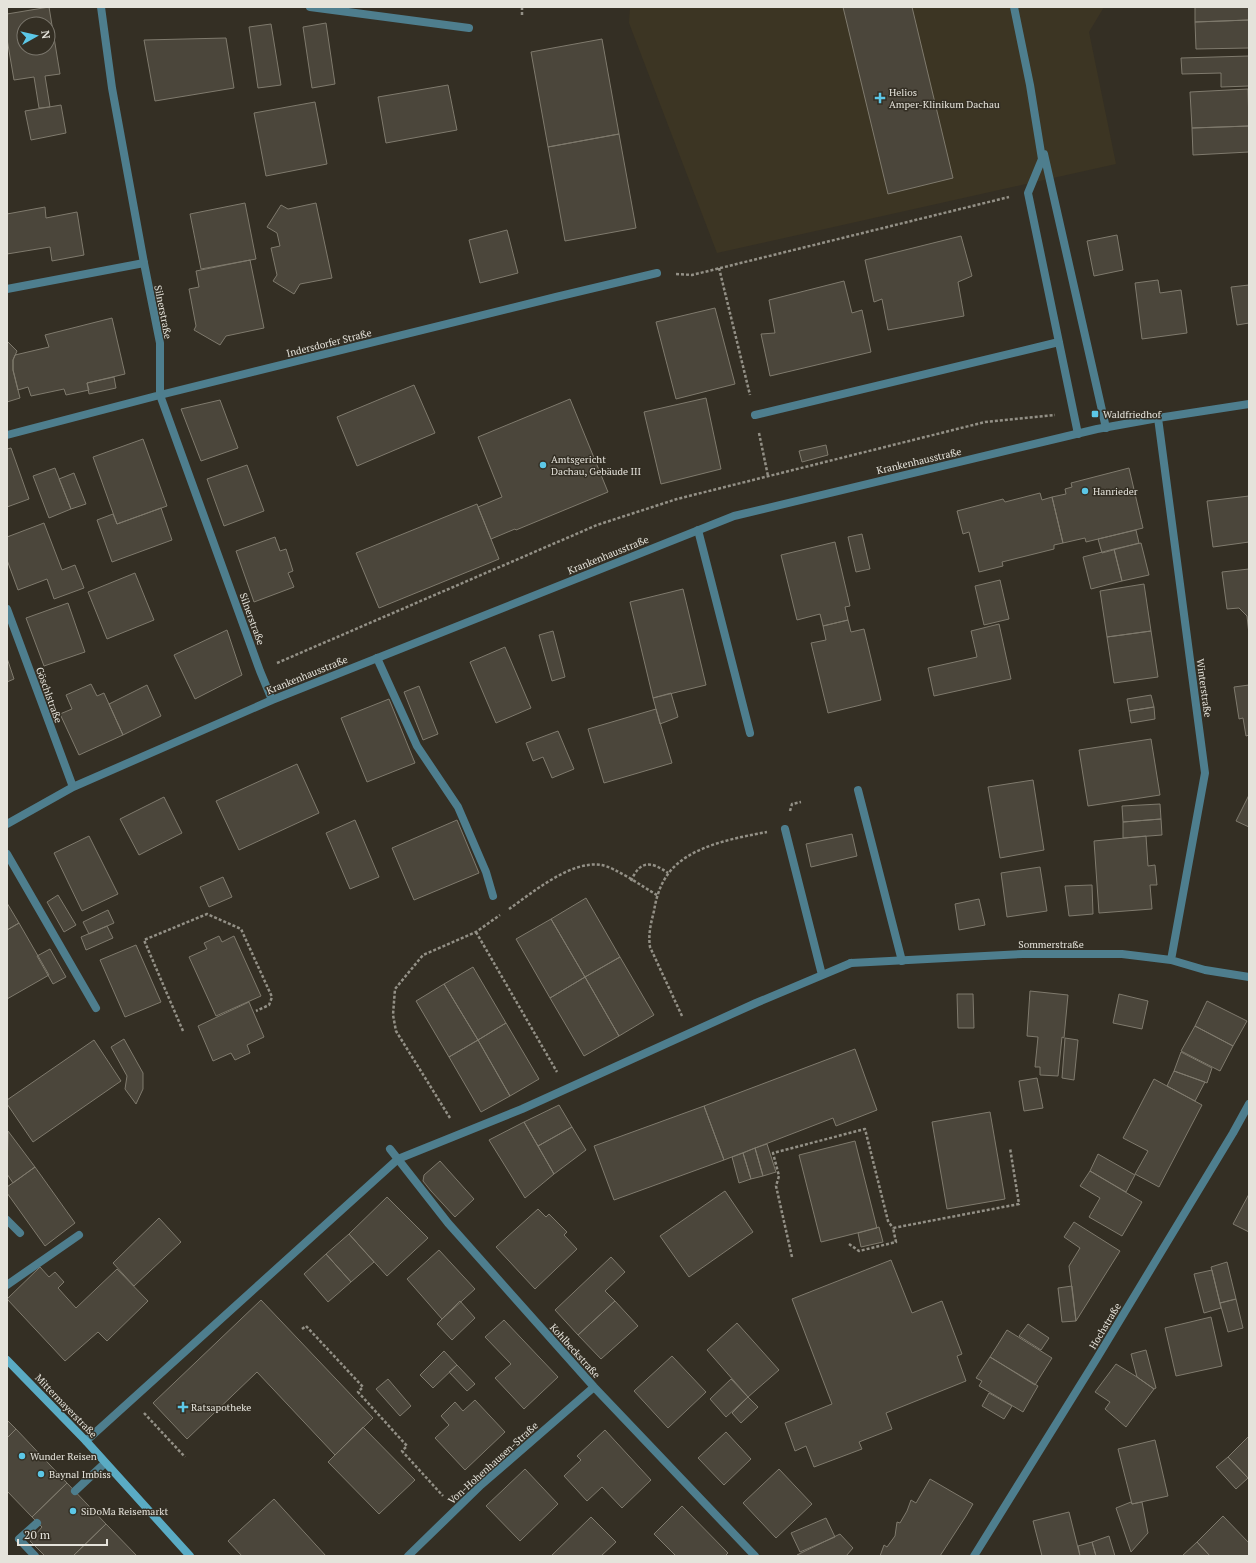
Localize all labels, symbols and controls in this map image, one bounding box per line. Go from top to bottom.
north arrow [16,16,56,56]
text: N [38,30,54,40]
place label: Helios Amper-Klinikum Dachau [889,86,1000,111]
marker: Helios Amper-Klinikum Dachau [874,92,886,104]
street label: Silnerstraße [151,284,175,340]
street label: Indersdorfer Straße [285,326,373,360]
place label: Waldfriedhof [1103,408,1162,421]
marker: Waldfriedhof [1090,409,1100,419]
street label: Krankenhausstraße [875,445,963,477]
place label: Amtsgericht Dachau, Gebäude III [551,453,642,478]
marker: Amtsgericht Dachau, Gebäude III [538,460,548,470]
place label: Hanrieder [1093,485,1138,498]
marker: Hanrieder [1080,486,1090,496]
street label: Krankenhausstraße [565,533,651,577]
street label: Silnerstraße [237,591,267,647]
street label: Krankenhausstraße [264,653,350,697]
street label: Winterstraße [1193,658,1215,718]
street label: Göschlstraße [33,665,65,725]
street label: Sommerstraße [1018,938,1084,951]
street label: Hochstraße [1086,1300,1124,1352]
street label: Kohlbeckstraße [547,1321,603,1381]
street label: Mittermayerstraße [32,1371,100,1441]
place label: Ratsapotheke [191,1401,251,1414]
marker: Ratsapotheke [178,1402,188,1412]
street label: Von-Hohenhausen-Straße [445,1419,541,1507]
place label: Wunder Reisen [30,1450,97,1463]
marker: Wunder Reisen [17,1451,27,1461]
place label: Baynal Imbiss [49,1468,111,1481]
marker: Baynal Imbiss [36,1469,46,1479]
place label: SiDoMa Reisemarkt [81,1505,168,1518]
marker: SiDoMa Reisemarkt [68,1506,78,1516]
scale bar [18,1521,107,1547]
text: 20 m [24,1527,51,1542]

